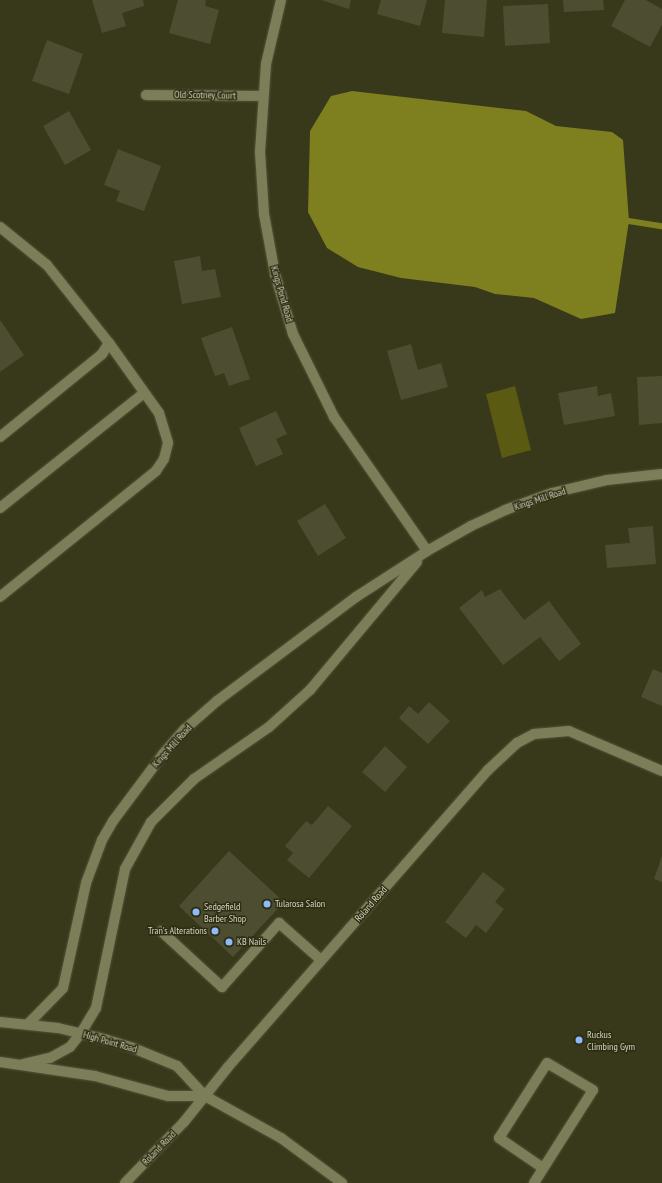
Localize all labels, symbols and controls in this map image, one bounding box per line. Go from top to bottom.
street label: Old Scotney Court [174,88,236,102]
street label: Kings Pond Road [268,265,296,323]
street label: Kings Mill Road [513,485,567,513]
street label: Kings Mill Road [150,722,194,770]
street label: Roland Road [352,884,390,924]
place label: Tularosa Salon [275,898,325,910]
marker: Tularosa Salon [262,899,272,909]
place label: Sedgefield Barber Shop [204,900,246,924]
marker: Sedgefield Barber Shop [191,907,201,917]
place label: Tran's Alterations [148,925,207,937]
marker: Tran's Alterations [210,926,220,936]
place label: KB Nails [237,936,266,948]
marker: KB Nails [224,937,234,947]
place label: Ruckus Climbing Gym [587,1028,635,1052]
street label: High Point Road [82,1029,138,1055]
marker: Ruckus Climbing Gym [574,1035,584,1045]
street label: Roland Road [140,1128,178,1168]

